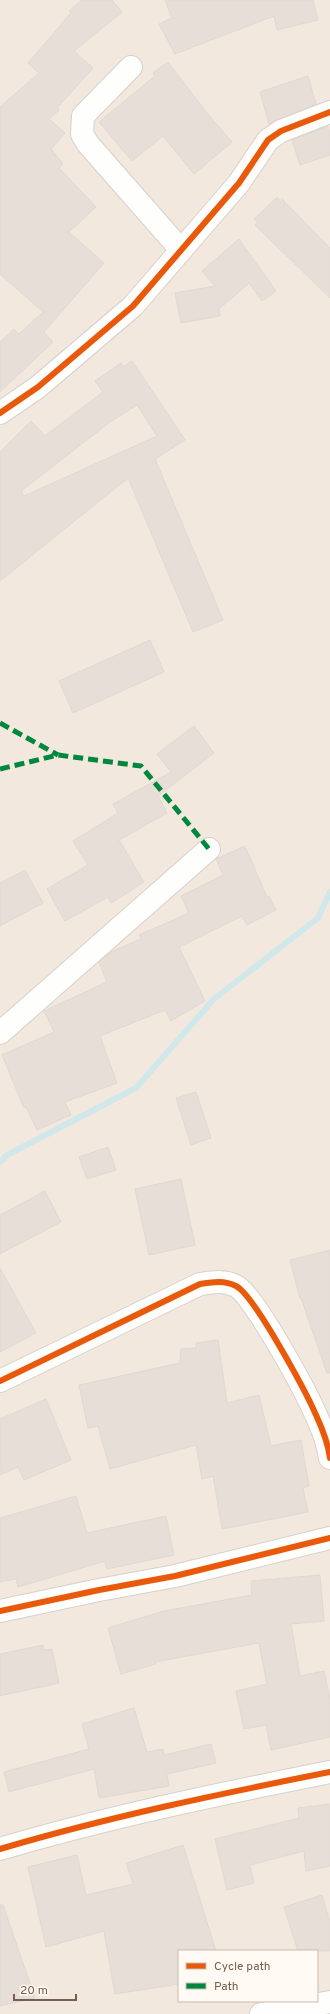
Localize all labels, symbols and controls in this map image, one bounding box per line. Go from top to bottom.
legend [178,1950,318,2002]
text: Cycle path [214,1959,271,1975]
scale bar [14,1976,76,2002]
text: Path [214,1979,239,1995]
text: 20 m [20,1983,48,1999]

